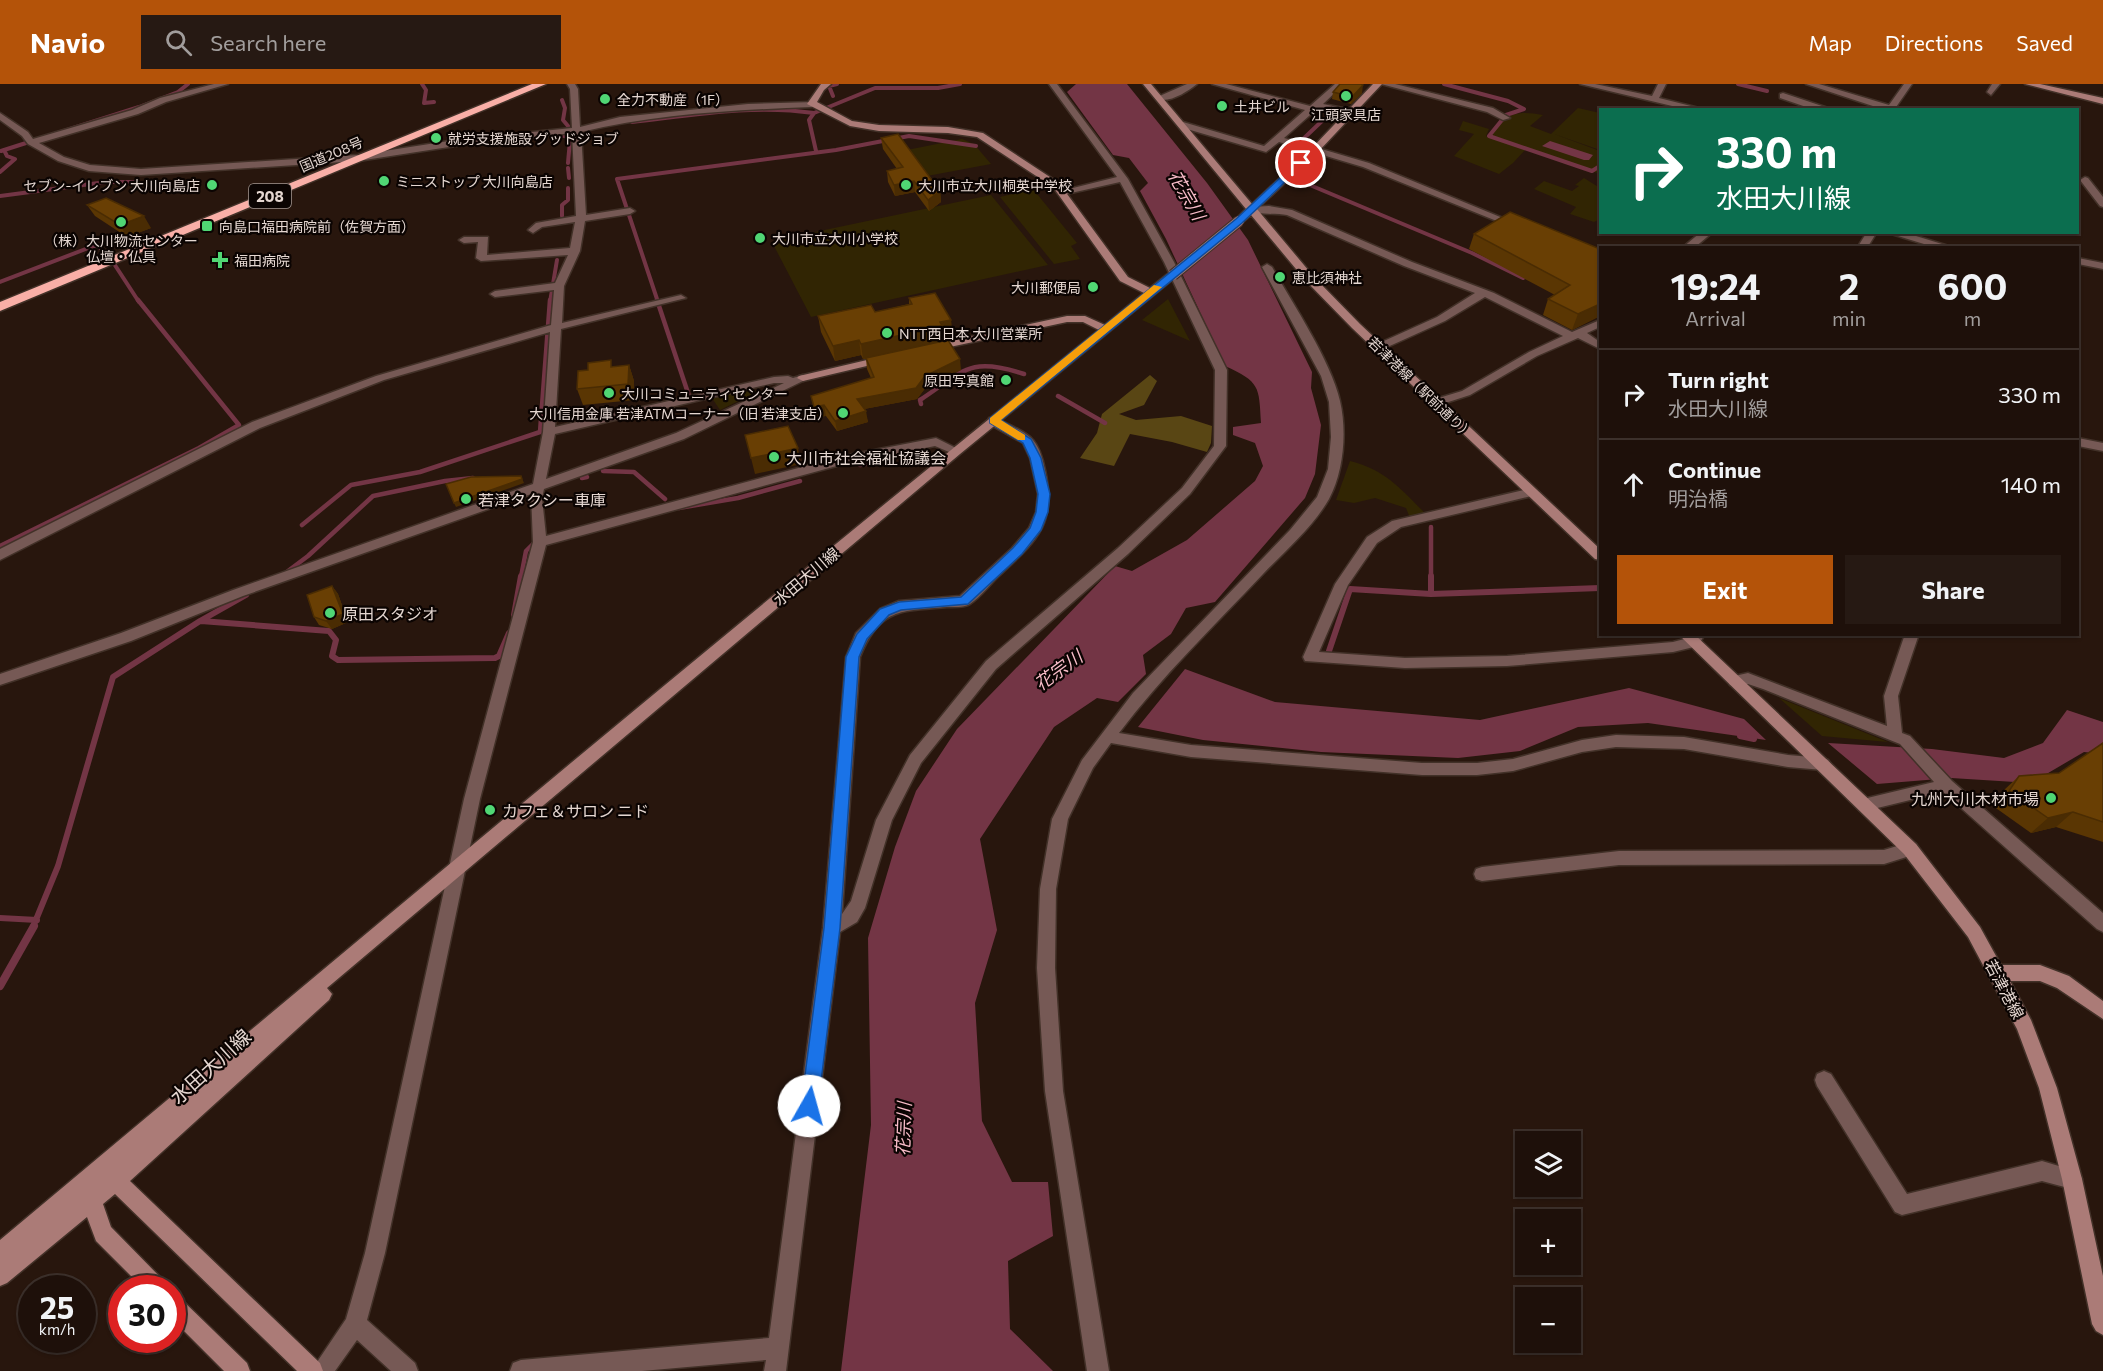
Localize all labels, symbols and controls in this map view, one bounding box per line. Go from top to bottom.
search box [141,15,561,69]
text: Navio [30,25,105,59]
icon: search [162,26,195,59]
text: Search here [210,29,326,56]
text: Map [1809,30,1852,55]
text: Directions [1885,30,1983,55]
text: Saved [2016,30,2073,55]
marker: 江頭家具店 [1339,89,1353,103]
place label: 全力不動産（1F） [617,91,729,108]
marker: 全力不動産（1F） [598,92,612,106]
place label: 土井ビル [1234,98,1290,115]
marker: 土井ビル [1215,99,1229,113]
place label: 江頭家具店 [1311,106,1381,123]
text: 330 m [1716,125,1837,177]
place label: 就労支援施設 グッドジョブ [448,130,619,147]
marker: 就労支援施設 グッドジョブ [429,131,443,145]
icon: right [1617,132,1695,210]
street label: 国道208号 [297,133,365,175]
pin [1275,137,1326,188]
icon: arrive [1284,146,1317,179]
water label: 花宗川 [1164,166,1211,226]
place label: ミニストップ 大川向島店 [396,173,553,190]
marker: ミニストップ 大川向島店 [377,174,391,188]
place label: セブン-イレブン 大川向島店 [23,177,200,194]
place label: 大川市立大川桐英中学校 [918,177,1072,194]
marker: セブン-イレブン 大川向島店 [205,178,219,192]
marker: 大川市立大川桐英中学校 [899,178,913,192]
text: 水田大川線 [1716,181,1851,214]
road number: 208 [249,184,291,208]
marker: （株）大川物流センター 仏壇・仏具 [114,215,128,229]
place label: 向島口福田病院前（佐賀方面） [219,218,415,235]
marker: 向島口福田病院前（佐賀方面） [200,219,214,233]
place label: 大川市立大川小学校 [772,230,898,247]
marker: 大川市立大川小学校 [753,231,767,245]
place label: （株）大川物流センター 仏壇・仏具 [44,232,198,265]
marker: 福田病院 [211,251,229,269]
place label: 福田病院 [234,252,290,269]
text: 19:24 [1670,263,1761,307]
text: 2 [1839,263,1859,307]
text: 600 [1937,263,2008,307]
place label: 恵比須神社 [1292,269,1362,286]
marker: 恵比須神社 [1273,270,1287,284]
place label: 大川郵便局 [1011,279,1081,296]
marker: 大川郵便局 [1086,280,1100,294]
text: Arrival [1685,306,1746,330]
text: min [1832,306,1866,330]
text: m [1964,306,1981,330]
place label: NTT西日本 大川営業所 [899,325,1042,342]
marker: NTT西日本 大川営業所 [880,326,894,340]
street label: 若津港線（駅前通り） [1365,333,1477,443]
text: Turn right [1668,366,1769,393]
place label: 原田写真館 [924,372,994,389]
marker: 原田写真館 [999,373,1013,387]
icon: right [1617,378,1650,411]
text: 330 m [1998,381,2061,408]
place label: 大川コミュニティセンター [621,385,788,402]
marker: 大川コミュニティセンター [602,386,616,400]
text: 水田大川線 [1668,396,1768,420]
place label: 大川信用金庫 若津ATMコーナー（旧 若津支店） [529,405,831,422]
marker: 大川信用金庫 若津ATMコーナー（旧 若津支店） [836,406,850,420]
place label: 大川市社会福祉協議会 [786,448,946,467]
marker: 大川市社会福祉協議会 [767,450,781,464]
text: Continue [1668,456,1761,483]
icon: ahead [1617,468,1650,501]
text: 140 m [2001,471,2061,498]
text: 明治橋 [1668,486,1728,510]
place label: 若津タクシー車庫 [478,490,606,509]
marker: 若津タクシー車庫 [459,492,473,506]
street label: 水田大川線 [769,543,843,609]
button: Exit [1617,555,1833,624]
button: Share [1845,555,2061,624]
place label: 原田スタジオ [342,604,438,623]
marker: 原田スタジオ [323,606,337,620]
water label: 花宗川 [1030,644,1088,695]
place label: 九州大川木材市場 [1911,789,2039,808]
marker: 九州大川木材市場 [2044,791,2058,805]
place label: カフェ＆サロン ニド [502,801,649,820]
marker: カフェ＆サロン ニド [483,803,497,817]
street label: 若津港線 [1982,956,2028,1022]
street label: 水田大川線 [165,1024,255,1108]
position arrow [777,1074,841,1138]
water label: 花宗川 [891,1100,915,1156]
map controls [1515,1131,1581,1353]
button: layers [1515,1131,1581,1197]
button: + [1515,1209,1581,1275]
speed limit sign: 30 [108,1275,186,1353]
button: − [1515,1287,1581,1353]
text: 25 [40,1288,74,1325]
text: km/h [39,1320,75,1338]

